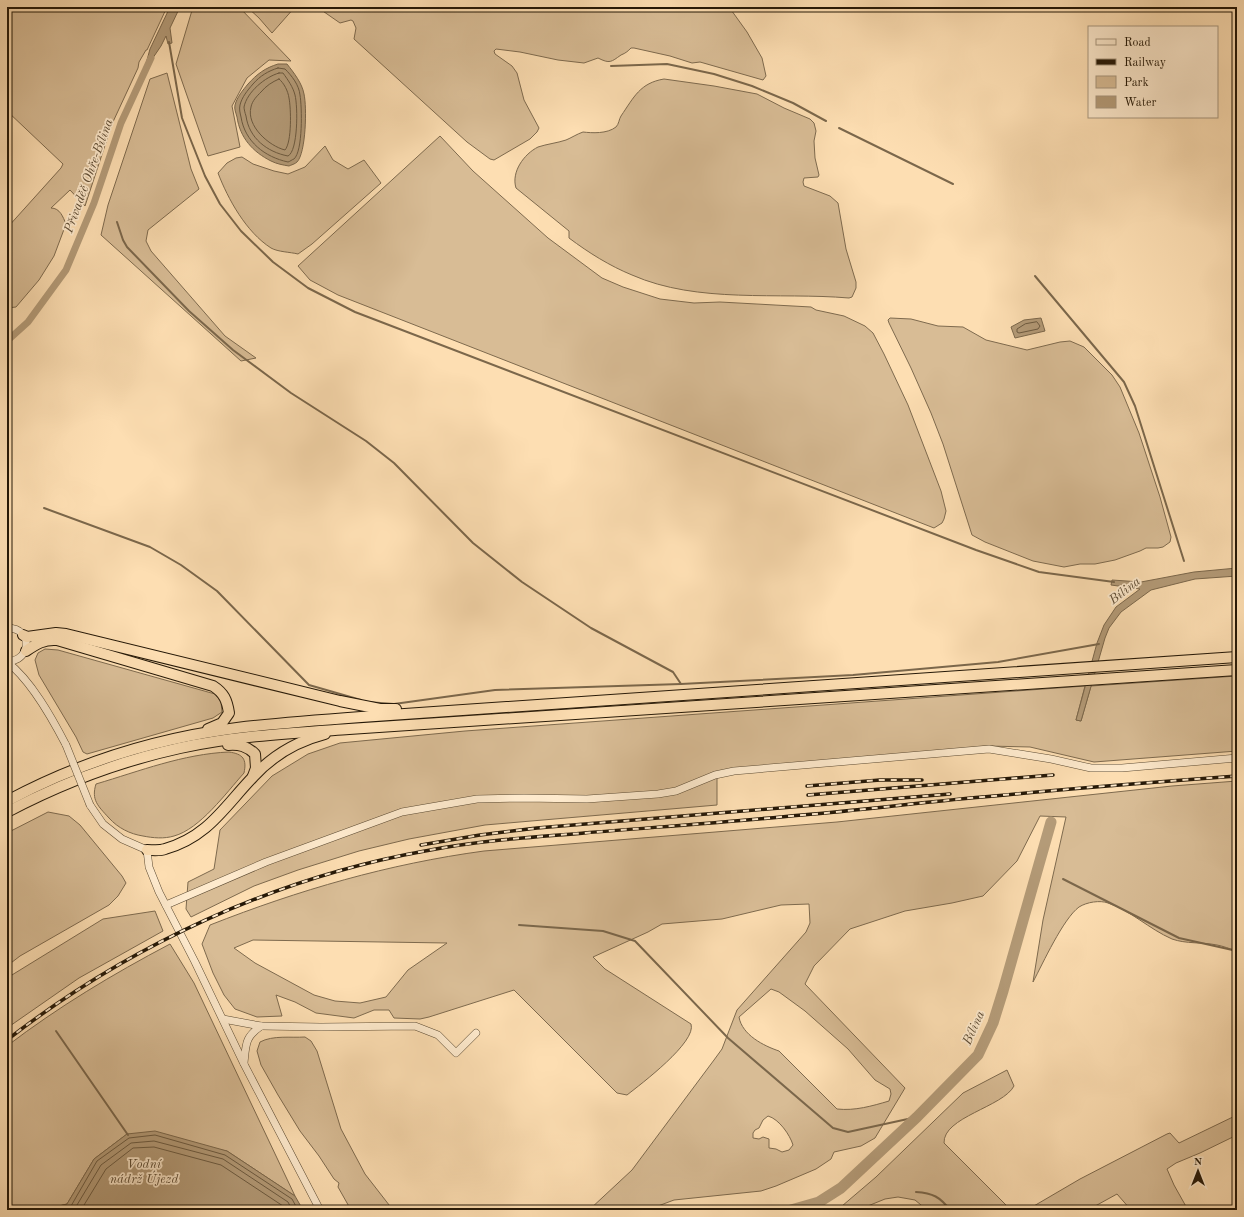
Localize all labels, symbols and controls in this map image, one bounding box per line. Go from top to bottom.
legend [1088,26,1218,118]
text: Road [1124,37,1151,49]
text: Railway [1124,57,1167,69]
text: Park [1124,77,1149,89]
text: Water [1124,97,1157,109]
water label: Přivaděč Ohře-Bílina [62,117,116,236]
water label: Bílina [1106,575,1143,608]
water label: Bílina [960,1009,987,1048]
north arrow [1178,1151,1218,1191]
text: N [1194,1157,1203,1168]
water label: Vodní nádrž Újezd [110,1158,178,1186]

